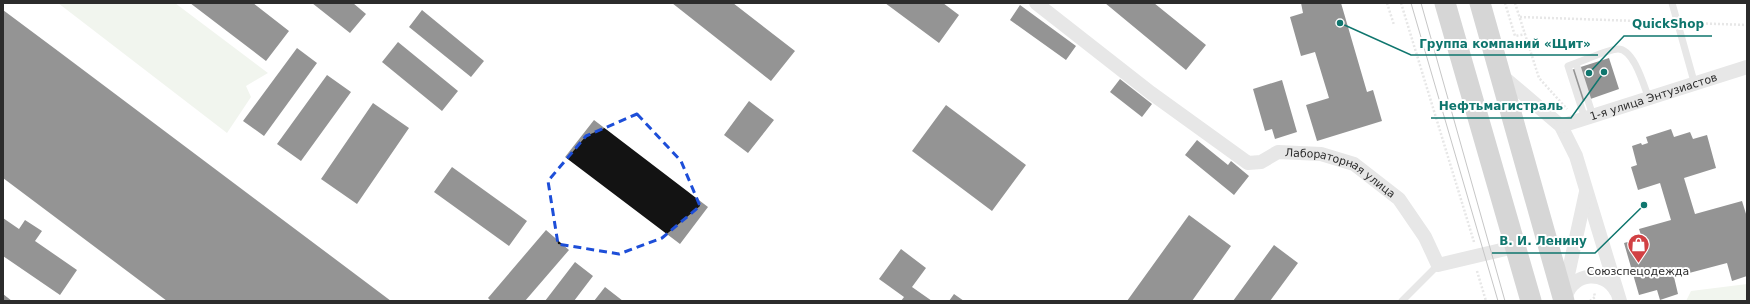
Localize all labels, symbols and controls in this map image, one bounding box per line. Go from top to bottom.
callout: QuickShop [1624,12,1712,36]
text: QuickShop [1632,17,1704,31]
callout: Группа компаний «Щит» [1411,31,1598,55]
text: Группа компаний «Щит» [1419,37,1591,51]
street label: 1-я улица Энтузиастов [1588,70,1719,123]
callout: Нефтьмагистраль [1431,94,1571,118]
text: Нефтьмагистраль [1439,99,1564,113]
street label: Лабораторная улица [1285,146,1398,200]
callout: В. И. Ленину [1492,229,1595,253]
shop icon: Союзспецодежда [1625,232,1651,265]
text: В. И. Ленину [1499,234,1587,248]
place label: Союзспецодежда [1587,265,1689,278]

